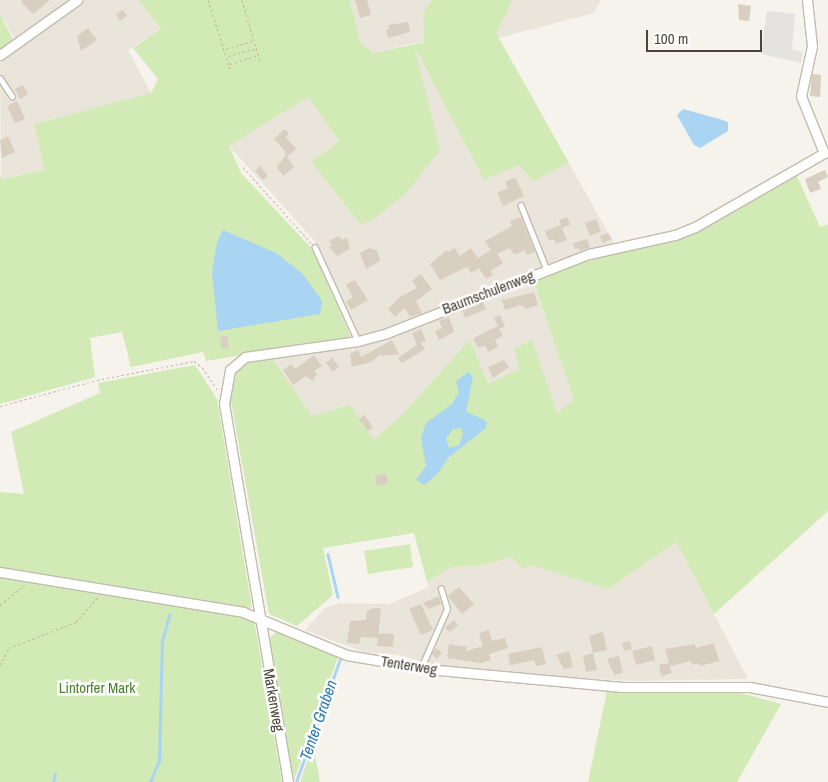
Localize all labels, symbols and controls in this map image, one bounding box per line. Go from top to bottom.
scale bar [648,20,764,52]
text: 100 m [654,28,688,49]
street label: Baumschulenweg [439,266,537,318]
street label: Tenterweg [380,652,438,678]
street label: Markenweg [260,667,288,733]
water label: Tenter Graben [295,677,341,763]
park label: Lintorfer Mark [59,679,135,697]

